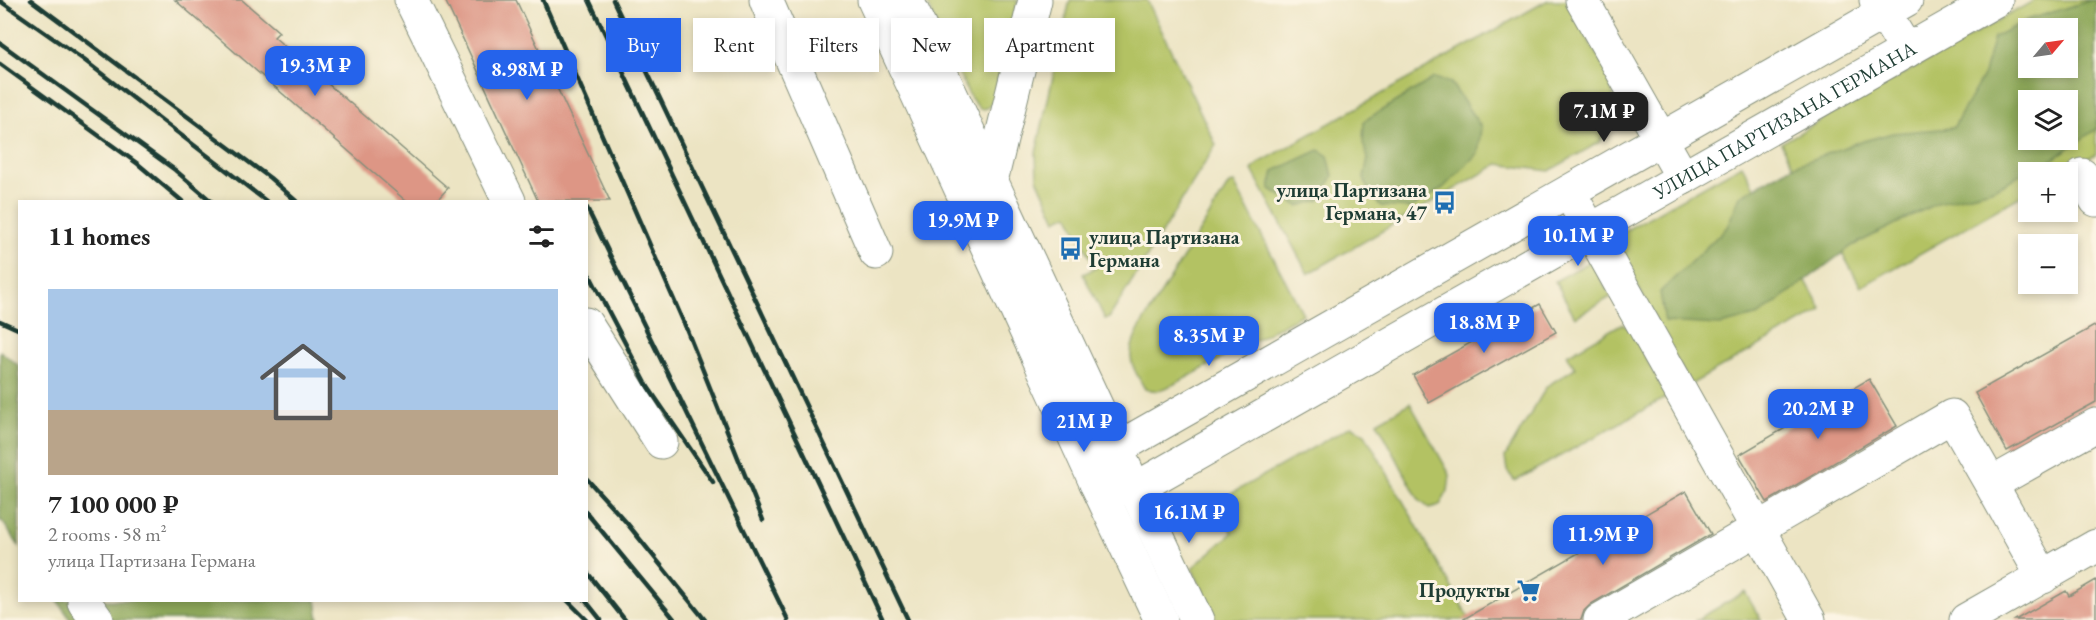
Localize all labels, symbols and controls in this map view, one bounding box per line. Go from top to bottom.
chip: Buy [606,18,681,72]
chip: Rent [693,18,775,72]
chip: Filters [787,18,879,72]
chip: New [891,18,972,72]
chip: Apartment [984,18,1115,72]
north arrow [2018,18,2078,78]
map controls [2018,18,2078,294]
street label: УЛИЦА ПАРТИЗАНА ГЕРМАНА [1647,35,1921,206]
pin: 19.3M ₽ [260,46,370,97]
pin: 8.98M ₽ [472,50,582,101]
text: 19.3M ₽ [279,52,351,78]
text: 8.98M ₽ [491,56,563,82]
button: layers [2018,90,2078,150]
pin: 7.1M ₽ [1555,92,1653,143]
text: 7.1M ₽ [1573,98,1635,124]
button: + [2018,162,2078,222]
place label: улица Партизана Германа, 47 [1276,177,1427,226]
bus stop icon: улица Партизана Германа, 47 [1432,189,1458,215]
pin: 19.9M ₽ [908,201,1018,252]
text: 19.9M ₽ [927,207,999,233]
pin: 10.1M ₽ [1523,216,1633,267]
text: 11 homes [48,219,150,253]
icon: filters [525,220,558,253]
text: 10.1M ₽ [1542,222,1614,248]
place label: улица Партизана Германа [1089,224,1240,273]
button: − [2018,234,2078,294]
bus stop icon: улица Партизана Германа [1058,235,1084,261]
pin: 18.8M ₽ [1429,303,1539,354]
text: 18.8M ₽ [1448,309,1520,335]
pin: 8.35M ₽ [1154,316,1264,367]
text: 8.35M ₽ [1173,322,1245,348]
icon: home [249,328,357,436]
pin: 20.2M ₽ [1763,389,1873,440]
text: 20.2M ₽ [1782,395,1854,421]
pin: 21M ₽ [1042,402,1126,453]
text: 21M ₽ [1056,408,1112,434]
text: 7 100 000 ₽ [48,487,179,521]
pin: 16.1M ₽ [1134,493,1244,544]
text: 16.1M ₽ [1153,499,1225,525]
pin: 11.9M ₽ [1548,515,1658,566]
text: 2 rooms · 58 m² [48,521,167,547]
text: 11.9M ₽ [1567,521,1639,547]
text: улица Партизана Германа [48,547,256,573]
place label: Продукты [1419,577,1510,603]
supermarket icon: Продукты [1515,577,1541,603]

